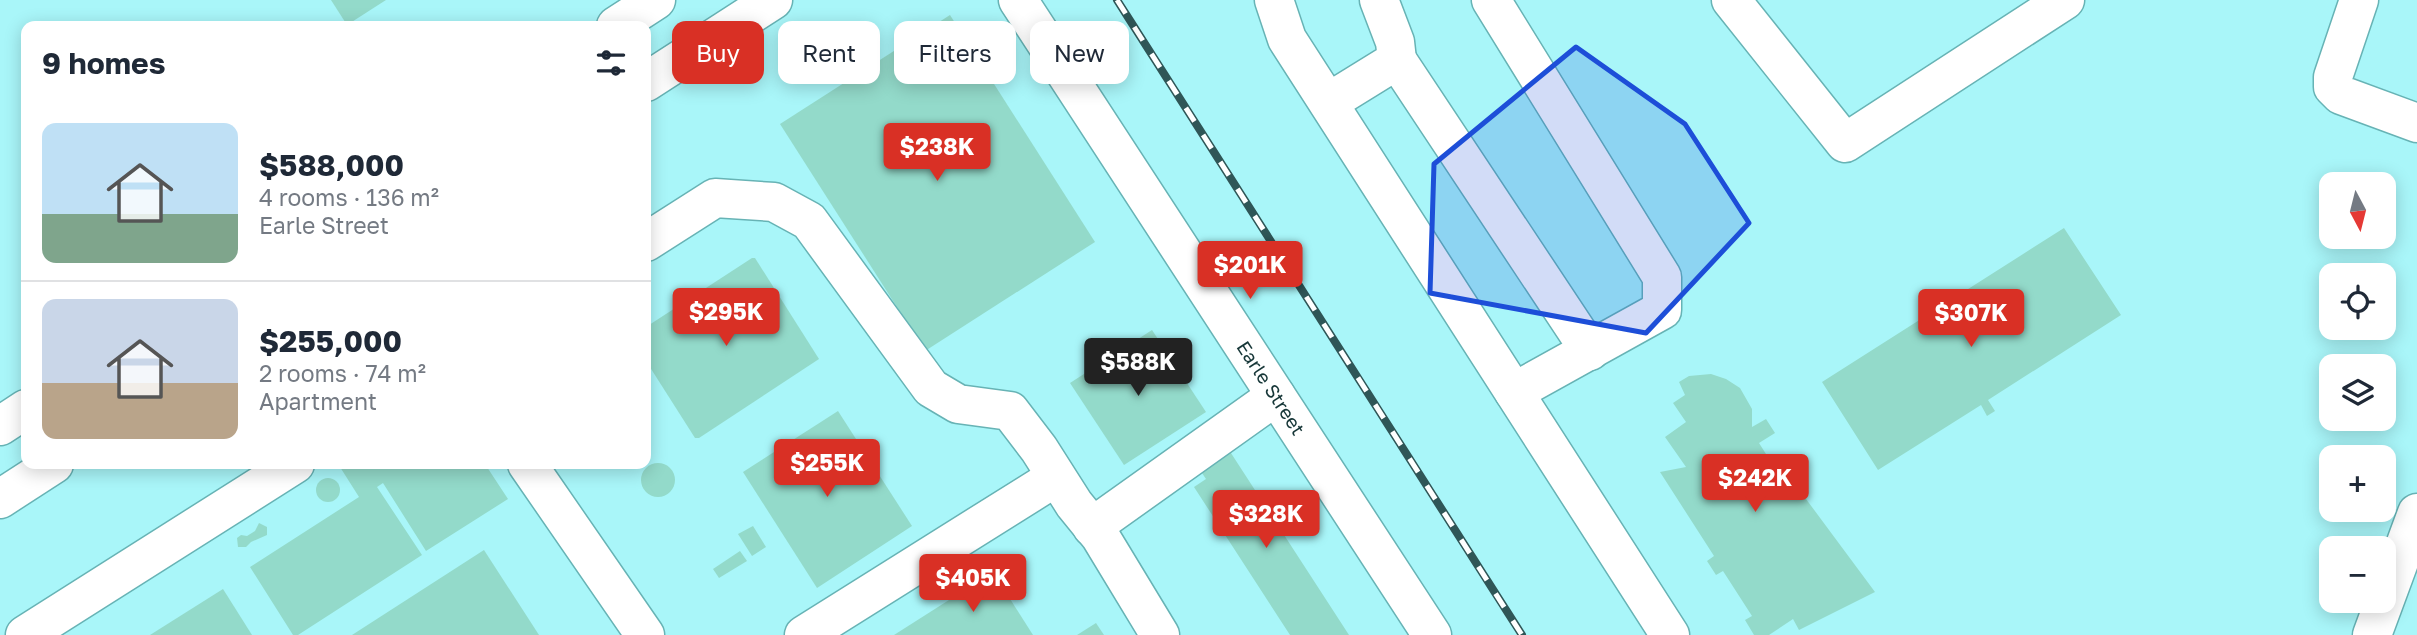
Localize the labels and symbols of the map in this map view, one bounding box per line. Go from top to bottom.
pin: $238K [888,124,986,183]
north arrow [2319,172,2396,248]
pin: $201K [1201,242,1299,301]
pin: $295K [677,288,775,348]
pin: $307K [1922,290,2020,349]
street label: Earle Street [1233,336,1310,439]
pin: $588K [1089,338,1187,398]
pin: $255K [778,440,876,499]
pin: $242K [1706,454,1804,514]
pin: $328K [1217,490,1315,550]
pin: $405K [924,554,1022,614]

